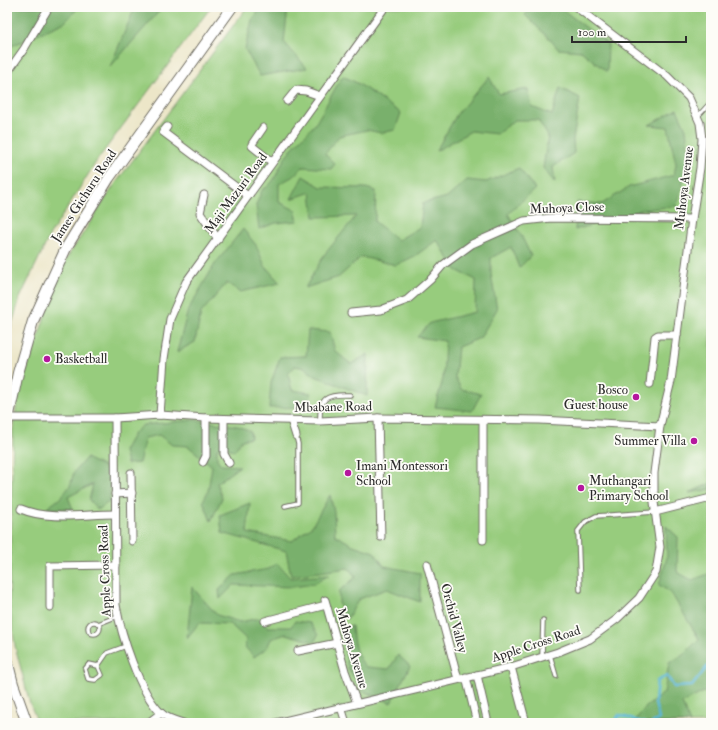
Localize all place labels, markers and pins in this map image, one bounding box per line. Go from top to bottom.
place label: Basketball [55,351,108,367]
marker: Basketball [42,354,52,364]
place label: Bosco Guest house [564,382,629,413]
marker: Bosco Guest house [631,392,641,402]
place label: Summer Villa [614,433,687,449]
marker: Summer Villa [689,436,699,446]
place label: Imani Montessori School [356,458,448,489]
marker: Imani Montessori School [343,468,353,478]
place label: Muthangari Primary School [589,473,669,505]
marker: Muthangari Primary School [576,483,586,493]

